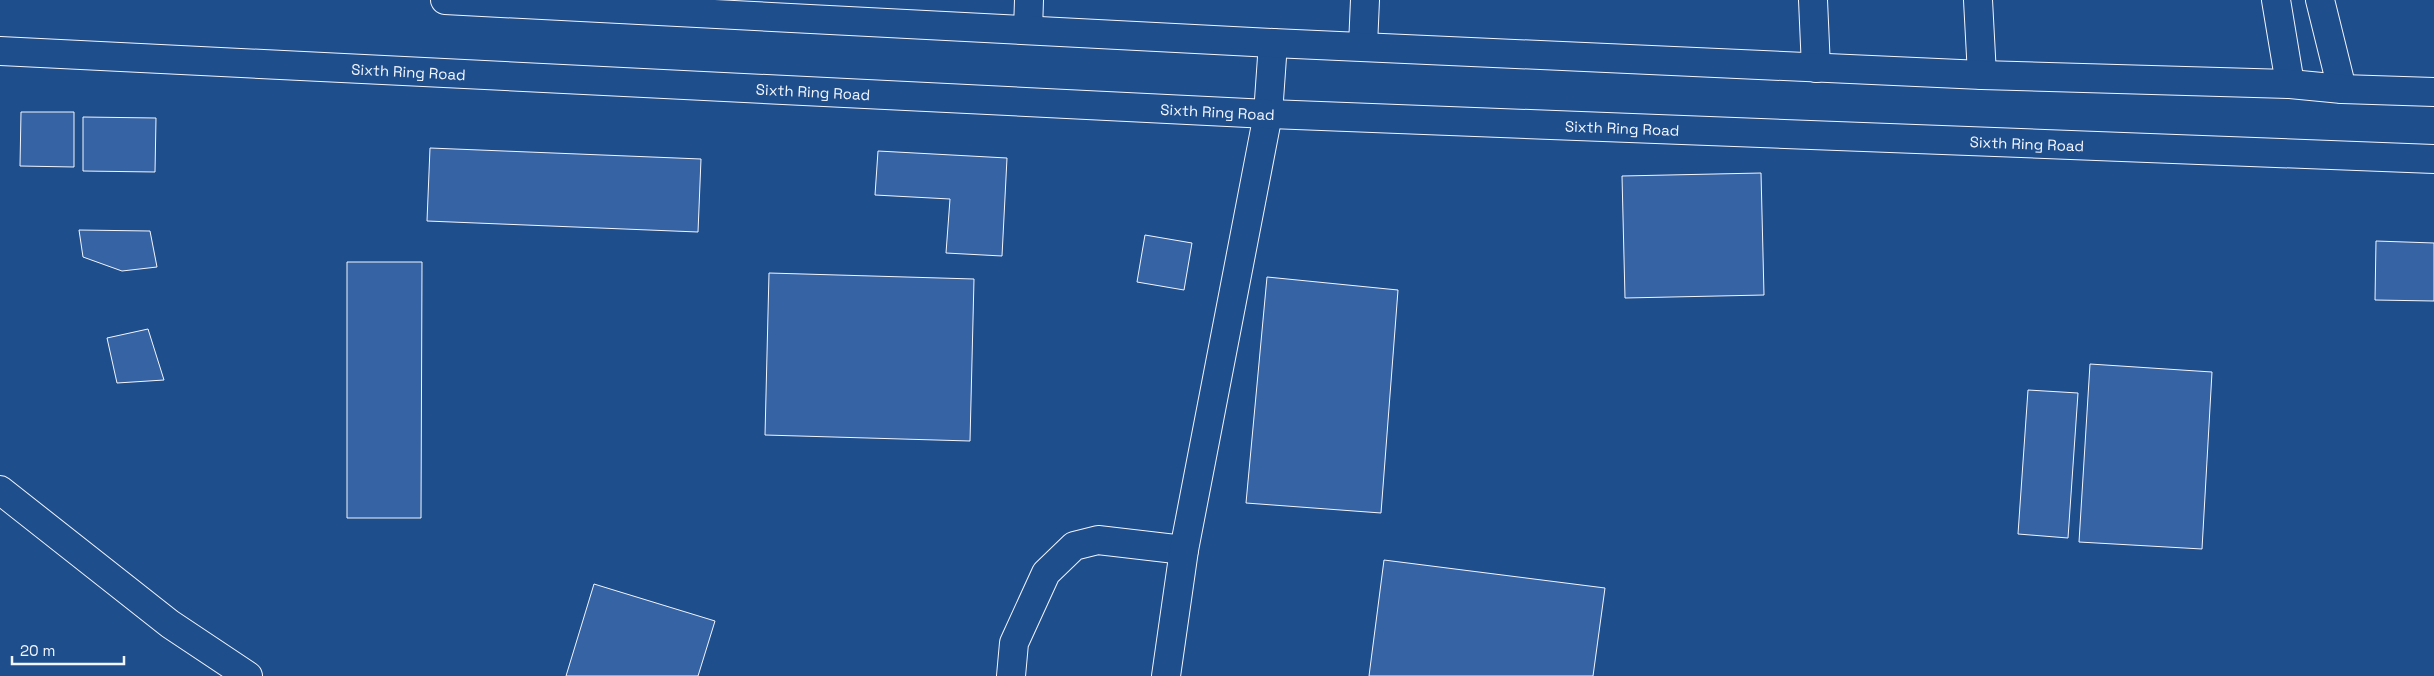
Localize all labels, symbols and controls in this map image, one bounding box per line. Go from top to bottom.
street label: Sixth Ring Road [351,59,466,84]
street label: Sixth Ring Road [755,79,871,104]
street label: Sixth Ring Road [1160,99,1275,124]
street label: Sixth Ring Road [1565,116,1680,139]
street label: Sixth Ring Road [1969,132,2084,155]
scale bar [12,634,125,666]
text: 20 m [20,641,55,660]

